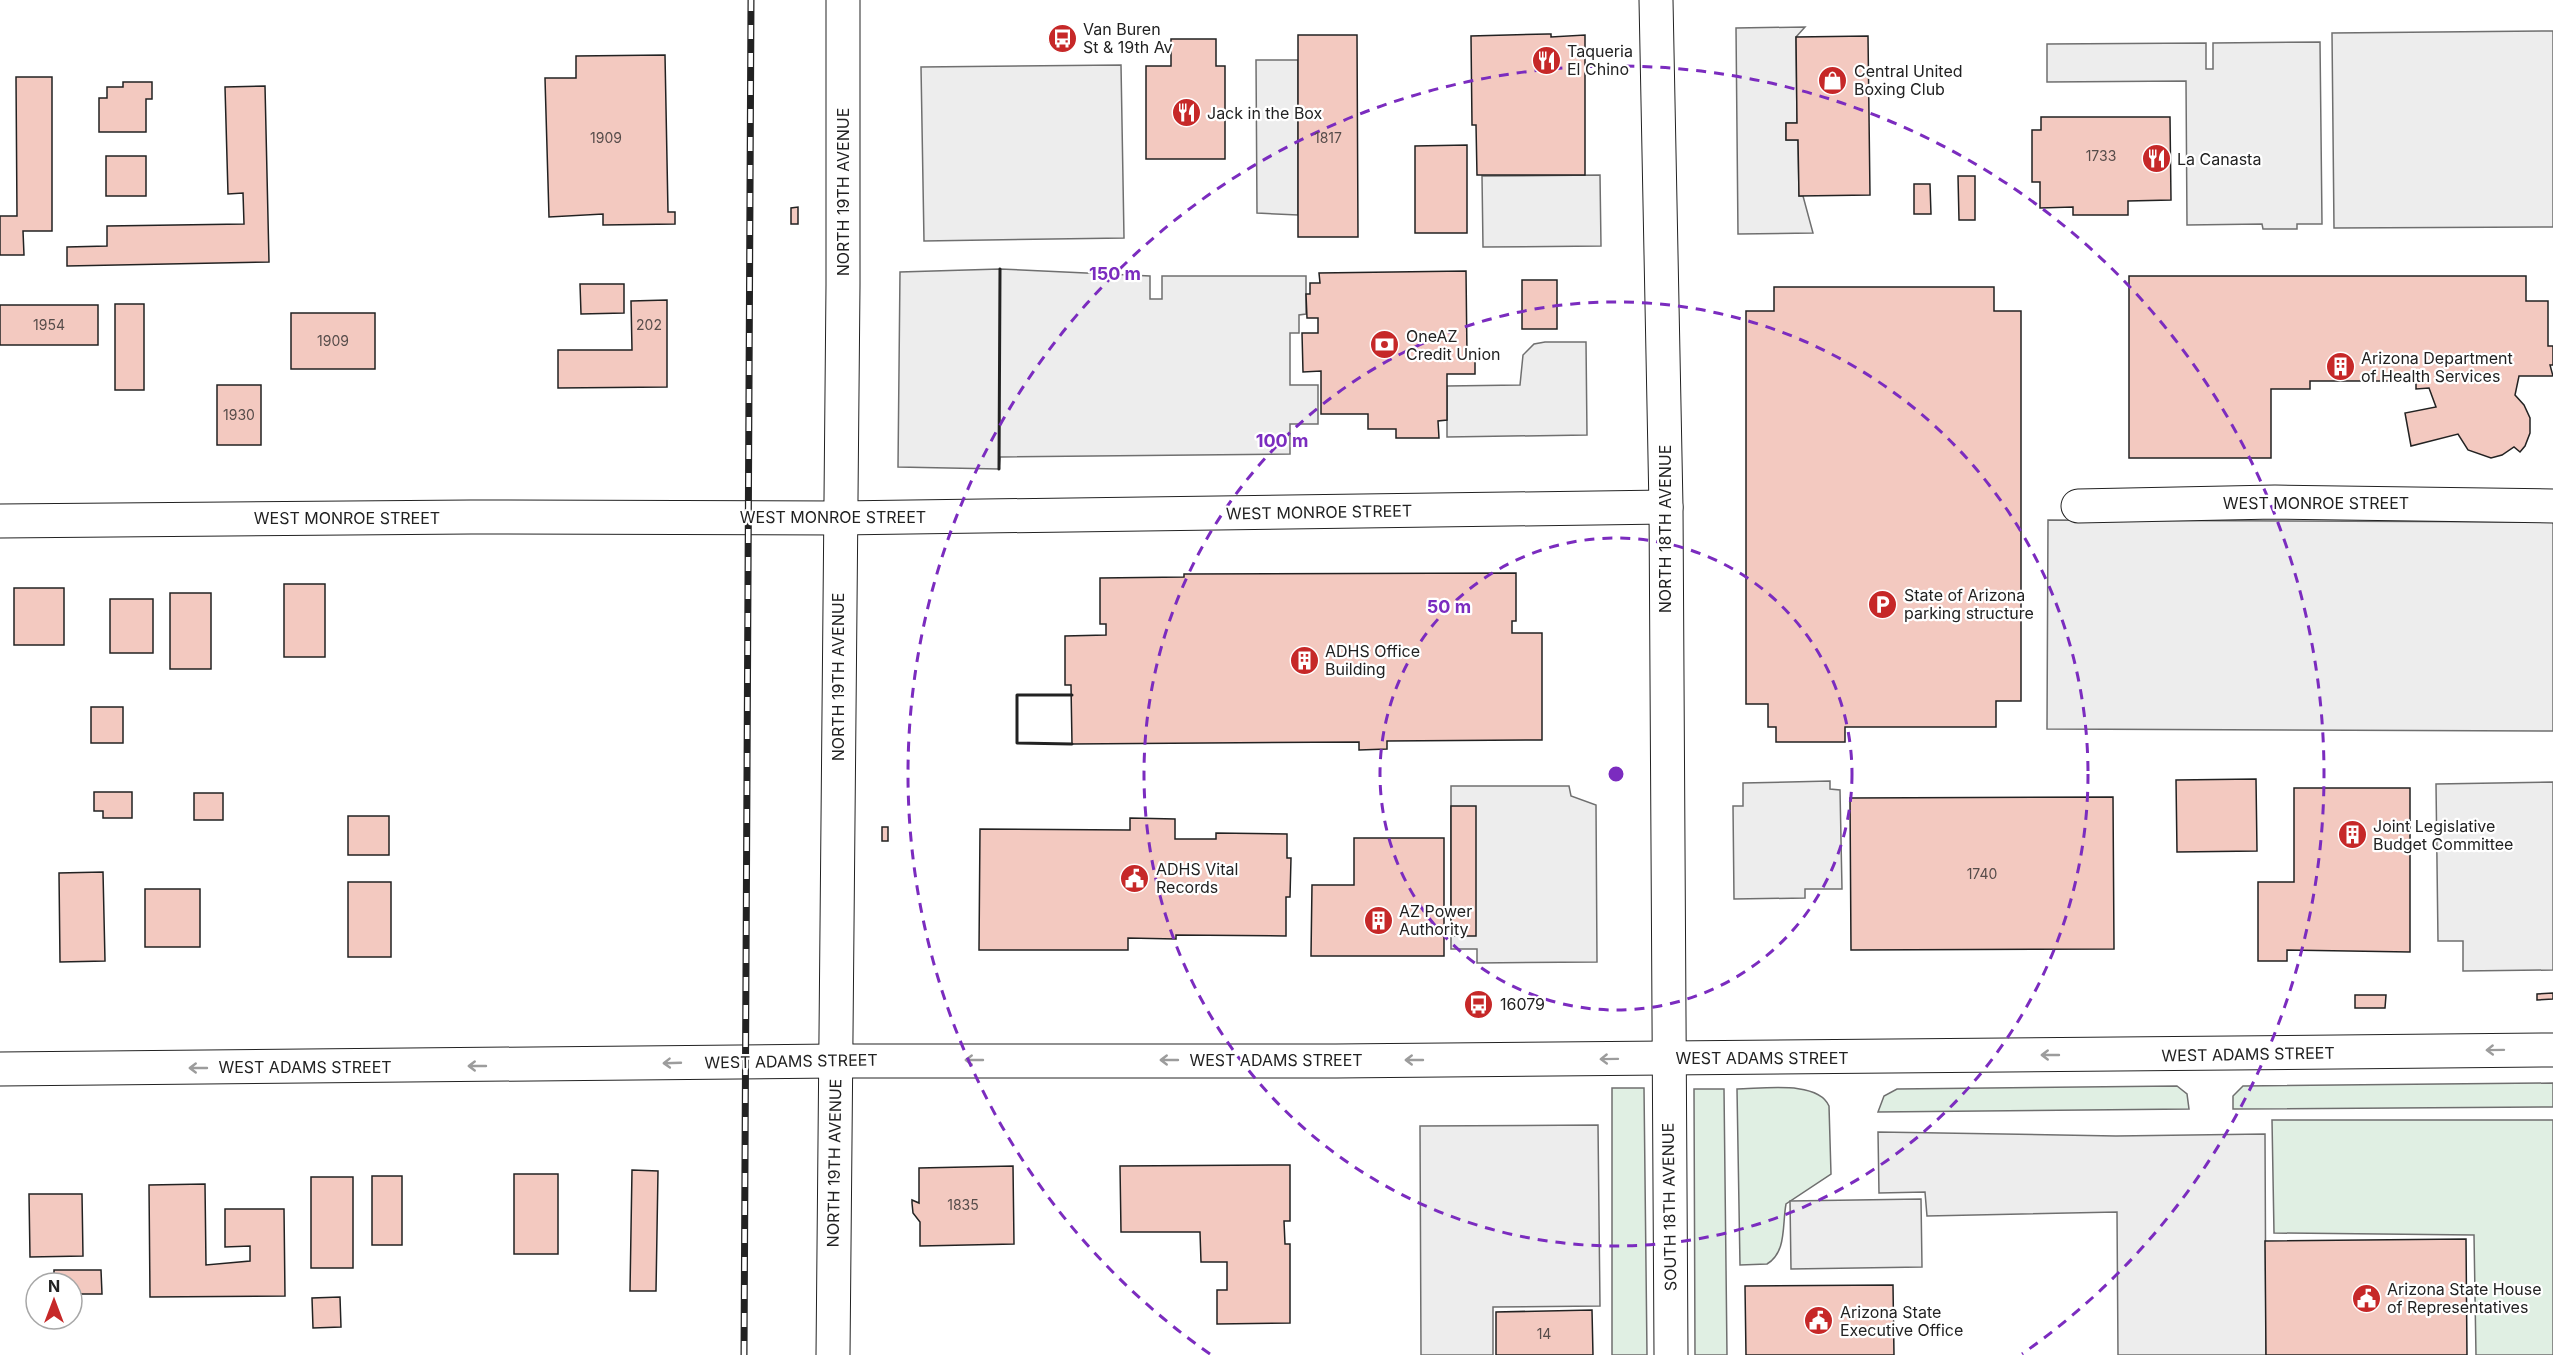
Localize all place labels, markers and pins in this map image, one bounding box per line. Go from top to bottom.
place label: Van Buren St & 19th Av [1083,19,1173,57]
bus stop icon: Van Buren St & 19th Av [1046,22,1078,54]
place label: Taqueria El Chino [1567,41,1633,79]
restaurant icon: Taqueria El Chino [1530,44,1562,76]
place label: Central United Boxing Club [1854,61,1963,99]
shop icon: Central United Boxing Club [1817,64,1849,96]
restaurant icon: Jack in the Box [1170,97,1202,129]
place label: Jack in the Box [1207,103,1323,123]
restaurant icon: La Canasta [2140,143,2172,175]
place label: La Canasta [2177,149,2261,169]
place label: OneAZ Credit Union [1406,326,1500,364]
bank icon: OneAZ Credit Union [1369,329,1401,361]
place label: Arizona Department of Health Services [2361,348,2513,386]
building icon: Arizona Department of Health Services [2324,351,2356,383]
place label: State of Arizona parking structure [1904,585,2034,623]
parking icon: State of Arizona parking structure [1867,588,1899,620]
place label: ADHS Office Building [1325,641,1420,679]
building icon: ADHS Office Building [1288,644,1320,676]
centre of rings [1606,764,1626,784]
place label: Joint Legislative Budget Committee [2373,816,2513,854]
building icon: Joint Legislative Budget Committee [2336,819,2368,851]
place label: ADHS Vital Records [1156,859,1238,897]
public building icon: ADHS Vital Records [1119,862,1151,894]
place label: AZ Power Authority [1399,901,1472,939]
building icon: AZ Power Authority [1362,904,1394,936]
bus stop icon: 16079 [1463,988,1495,1020]
place label: 16079 [1500,994,1545,1014]
place label: Arizona State House of Representatives [2387,1279,2542,1317]
public building icon: Arizona State House of Representatives [2350,1282,2382,1314]
place label: Arizona State Executive Office [1840,1302,1963,1340]
public building icon: Arizona State Executive Office [1803,1305,1835,1337]

